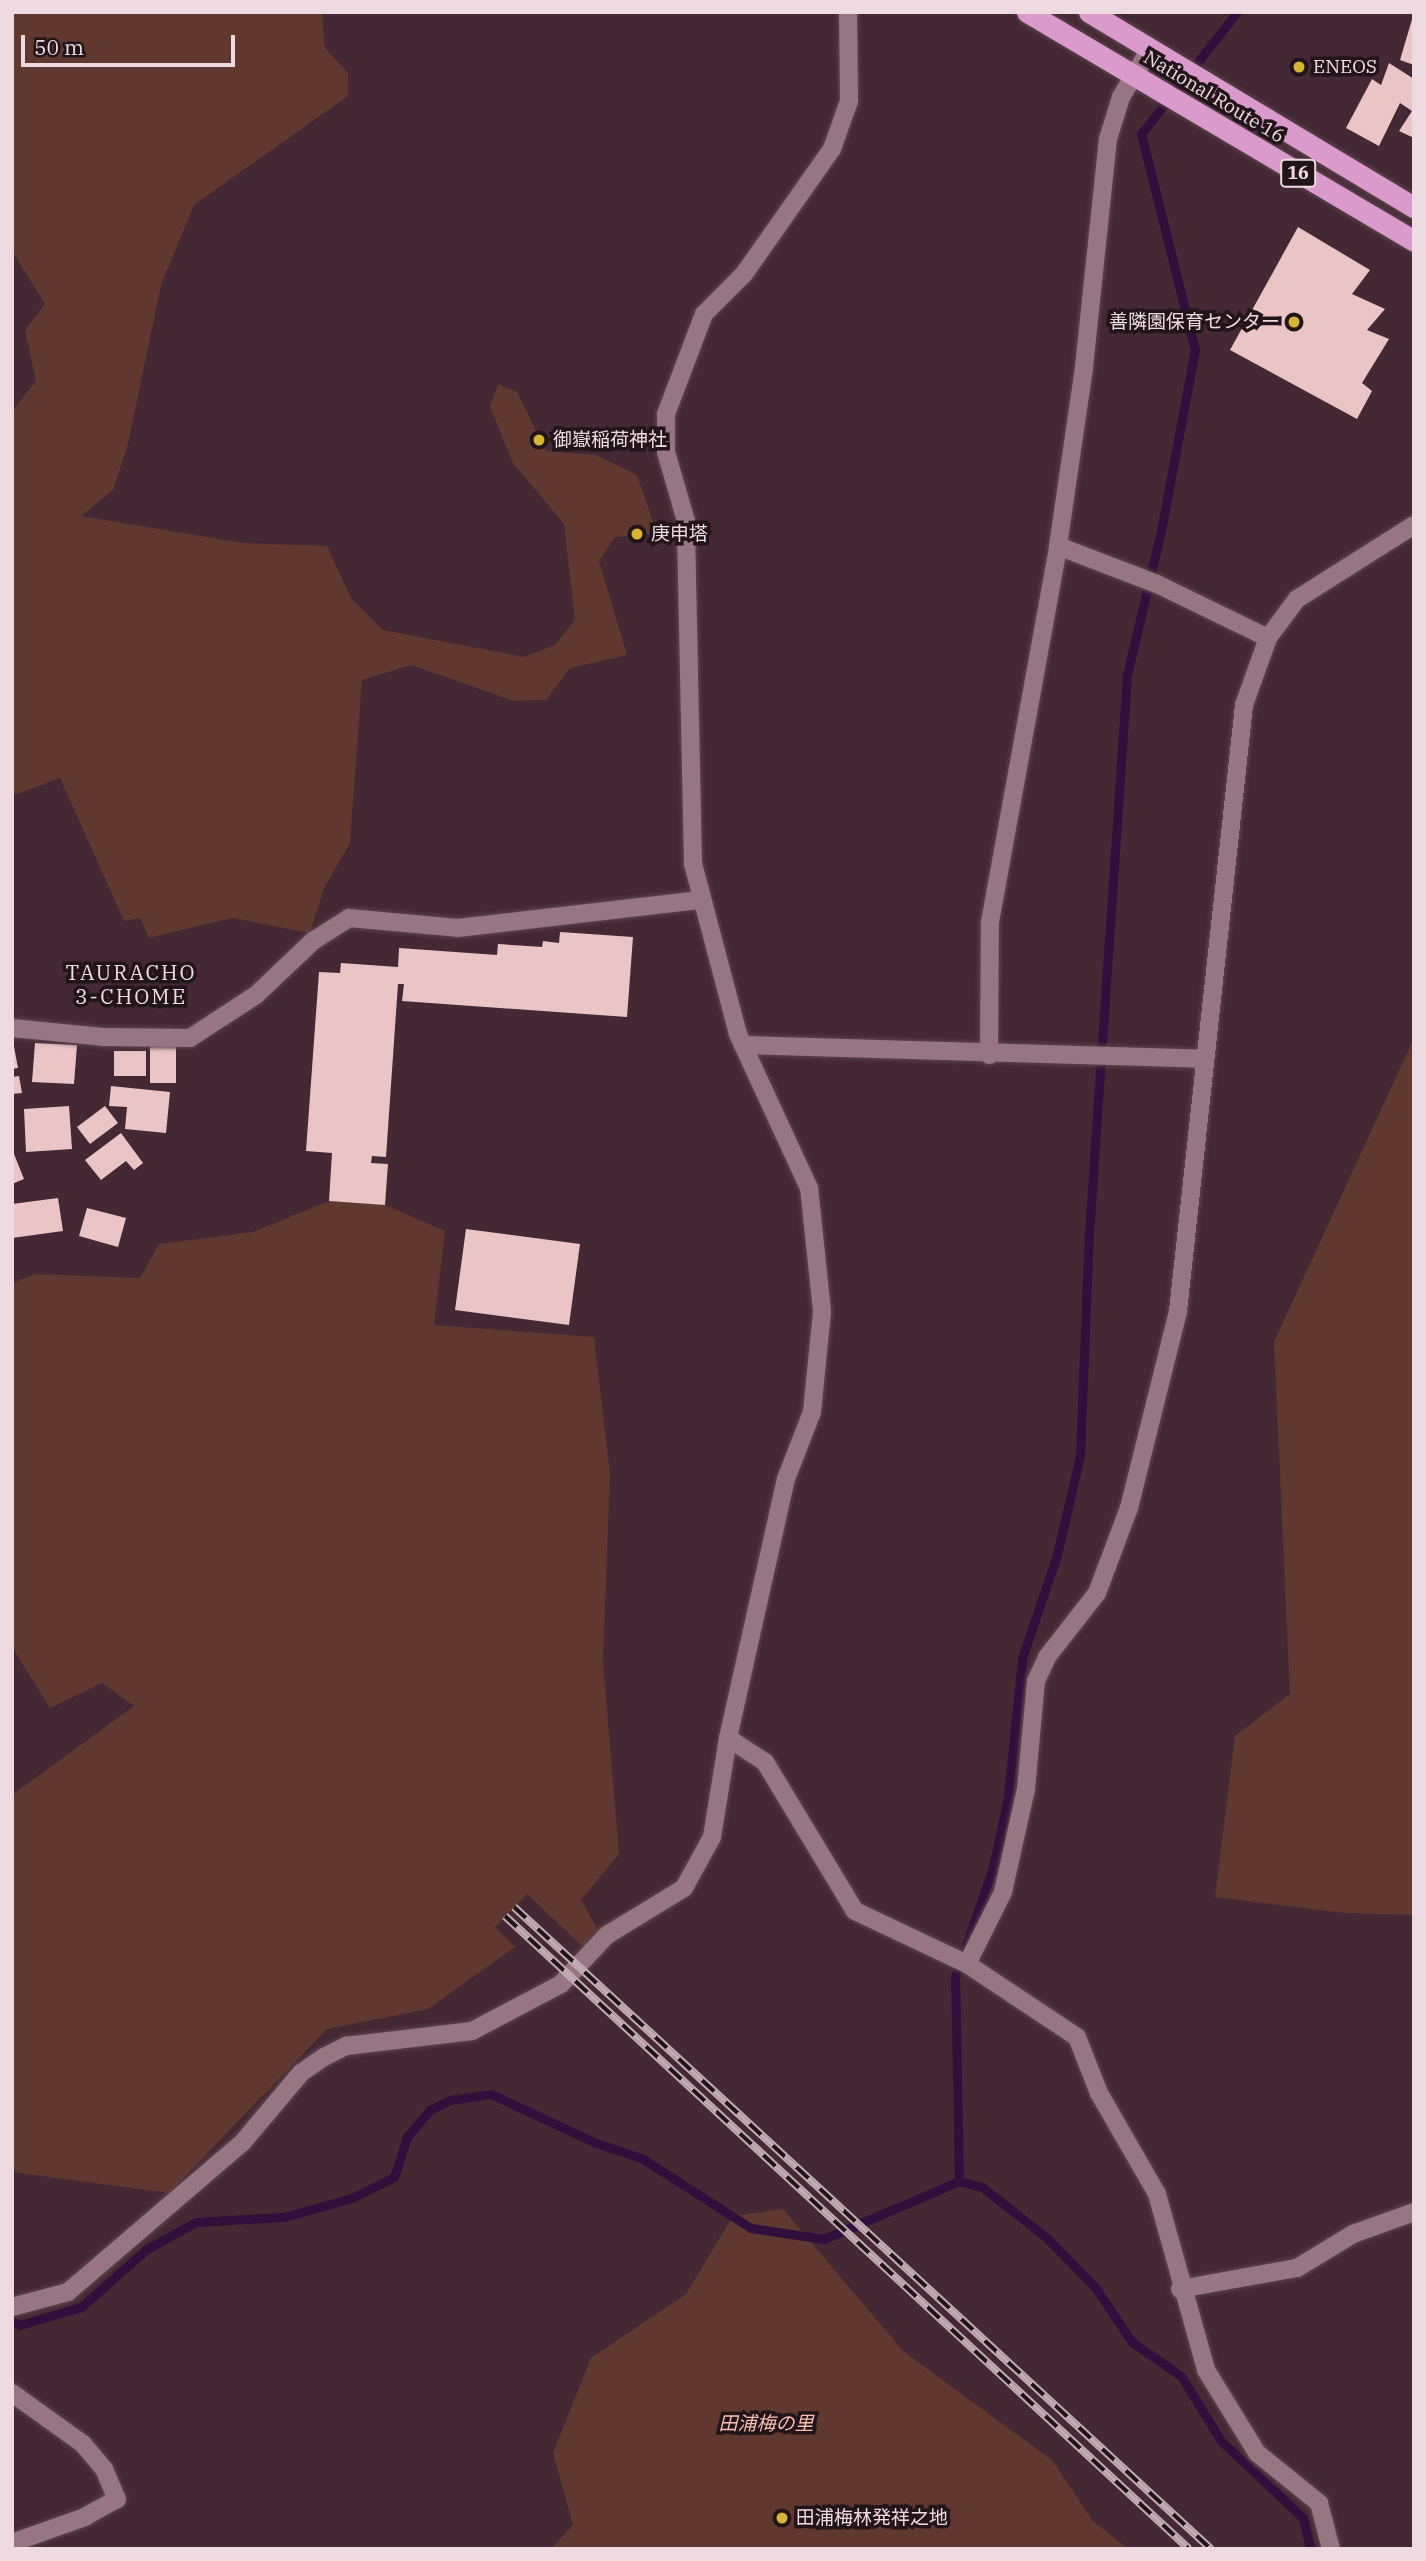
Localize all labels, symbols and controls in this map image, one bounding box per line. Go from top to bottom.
scale bar [24,21,238,65]
text: 50 m [34,33,84,61]
street label: National Route 16 [1140,46,1288,148]
place label: ENEOS [1313,56,1377,78]
marker: ENEOS [1291,59,1307,75]
road number: 16 [1279,158,1317,188]
place label: 善隣園保育センター [1109,311,1280,333]
marker: 善隣園保育センター [1286,314,1302,330]
place label: 御嶽稲荷神社 [553,429,667,451]
marker: 御嶽稲荷神社 [531,432,547,448]
place label: 庚申塔 [651,523,708,545]
marker: 庚申塔 [629,526,645,542]
district label: TAURACHO 3-CHOME [66,959,196,1009]
park label: 田浦梅の里 [719,2413,813,2435]
place label: 田浦梅林発祥之地 [796,2507,948,2529]
marker: 田浦梅林発祥之地 [774,2510,790,2526]

